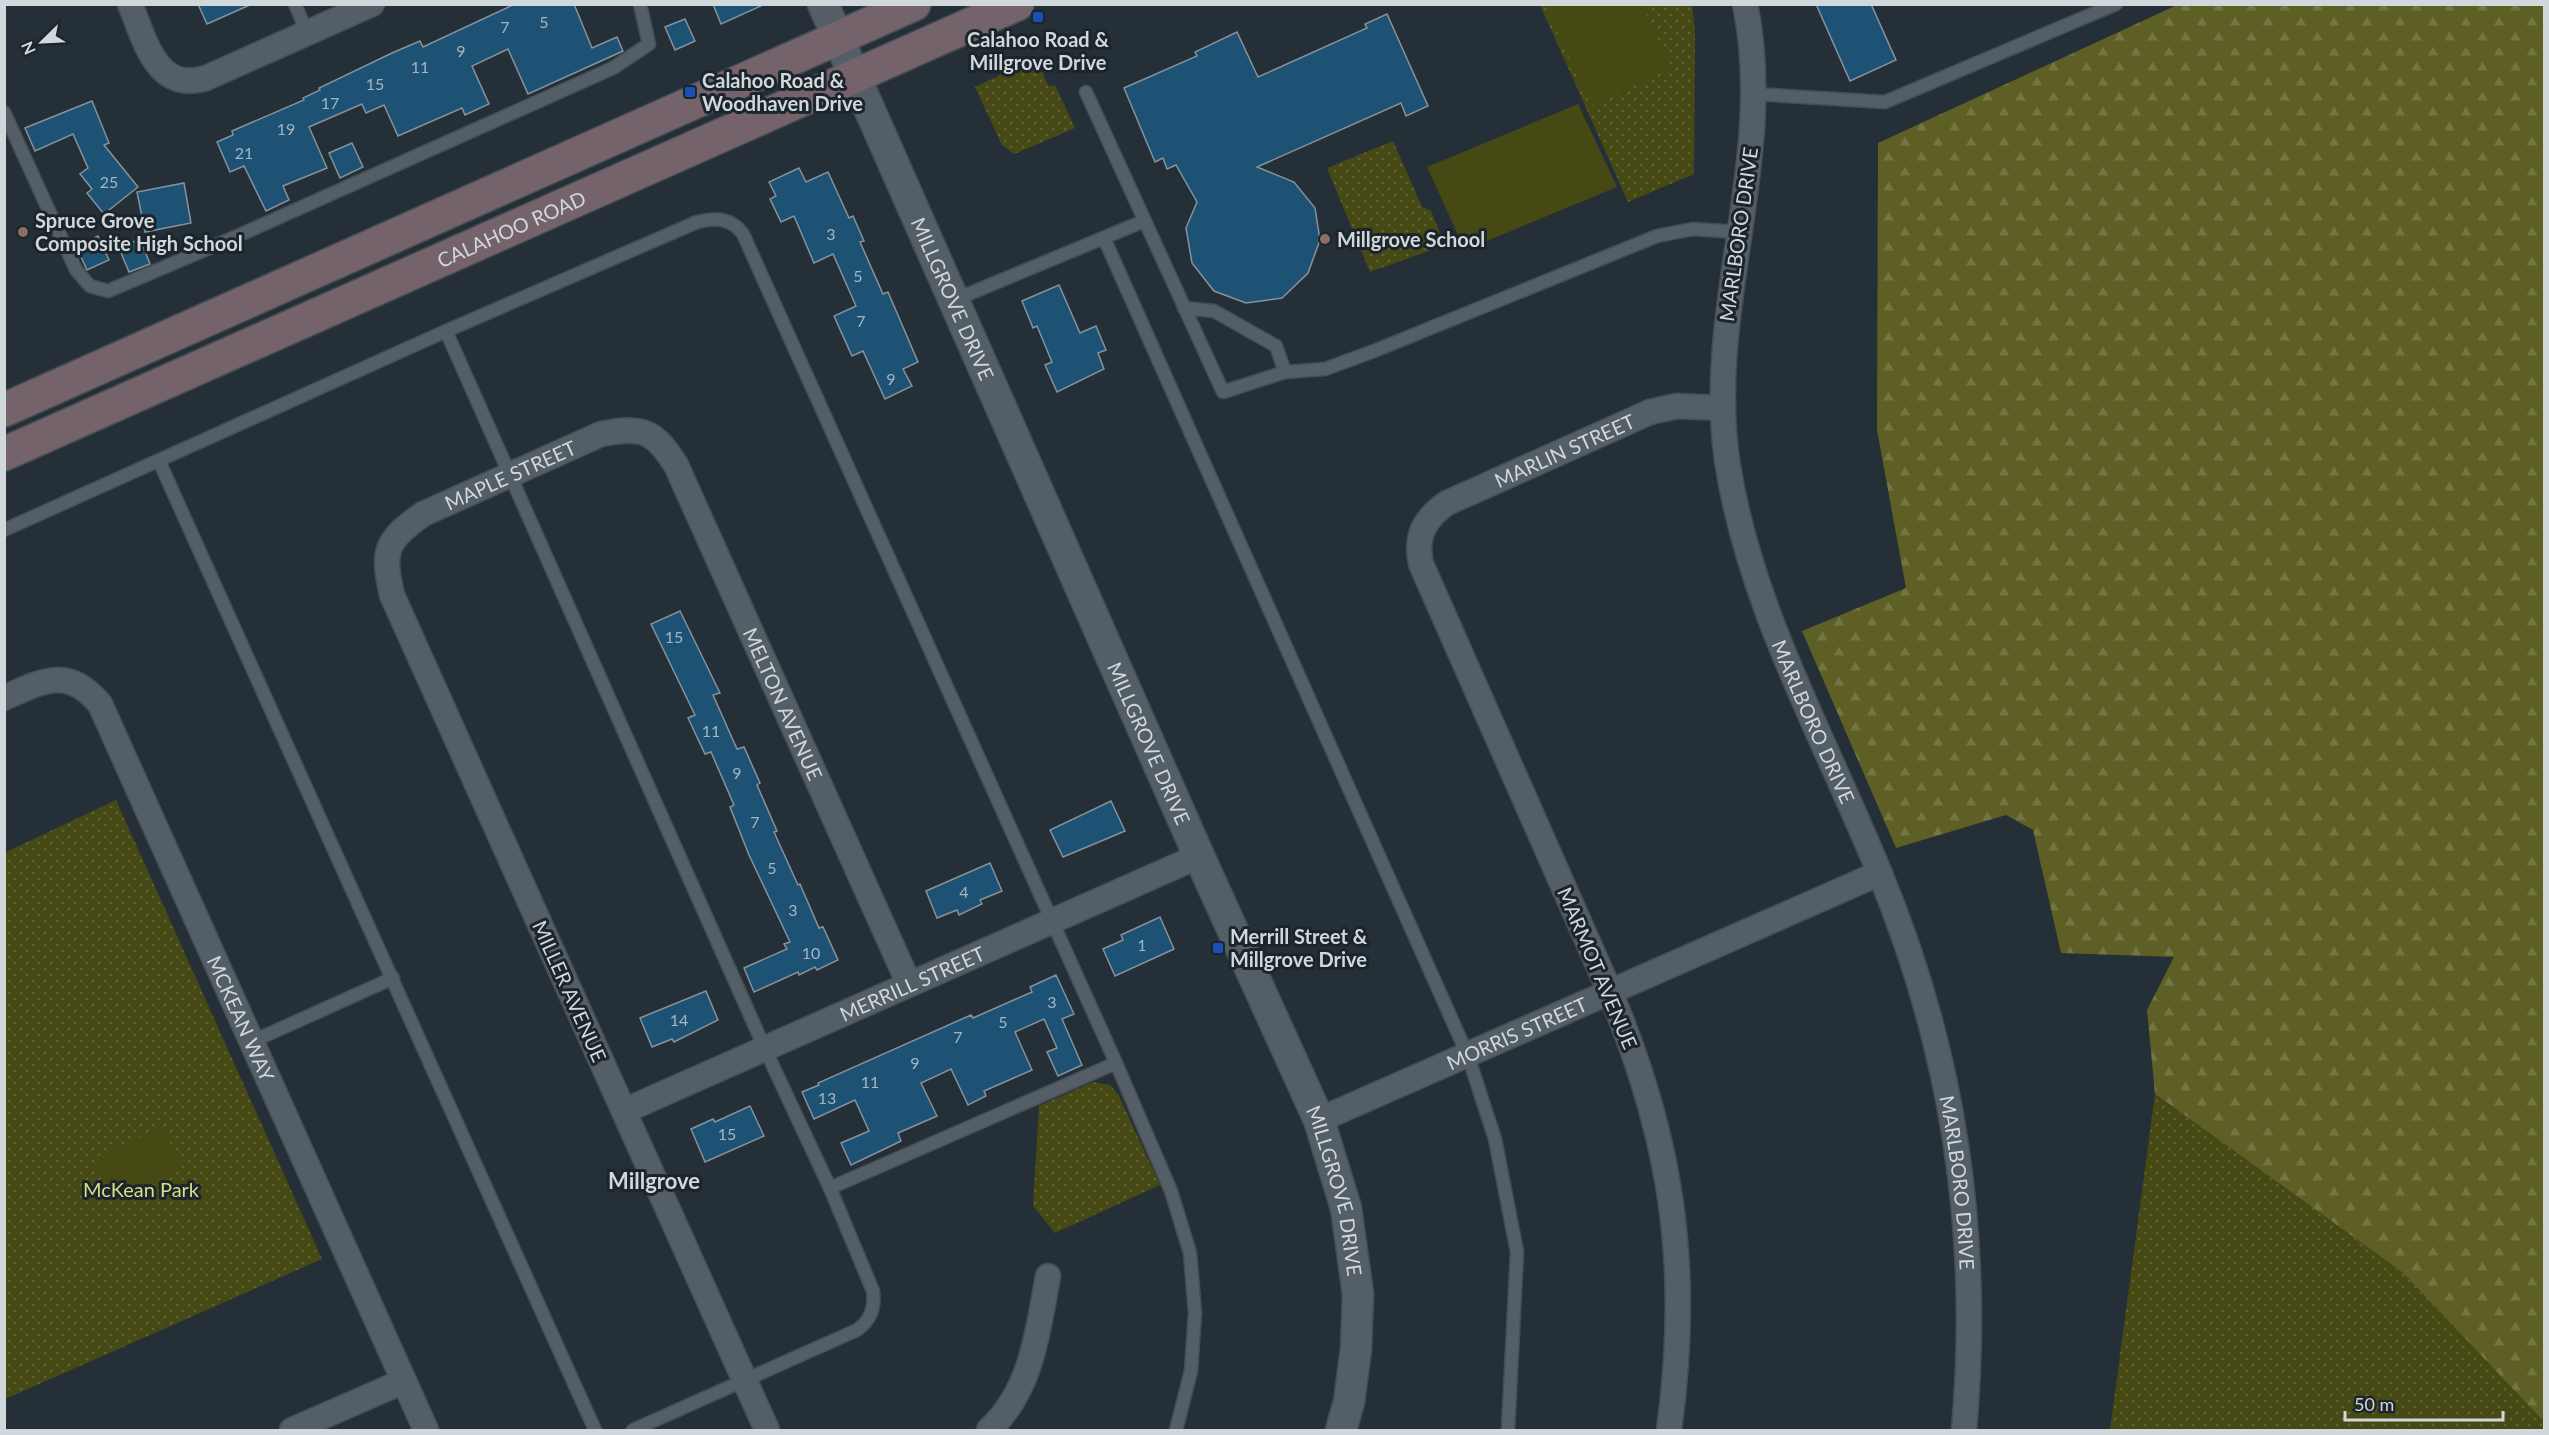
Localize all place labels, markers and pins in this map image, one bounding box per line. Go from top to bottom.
marker: Calahoo Road & Millgrove Drive [1031,10,1045,24]
place label: Calahoo Road & Millgrove Drive [967,27,1110,74]
place label: Calahoo Road & Woodhaven Drive [702,68,863,115]
marker: Calahoo Road & Woodhaven Drive [683,85,697,99]
place label: Spruce Grove Composite High School [35,208,243,255]
marker: Spruce Grove Composite High School [16,225,30,239]
place label: Millgrove School [1337,227,1485,251]
marker: Millgrove School [1318,232,1332,246]
place label: Merrill Street & Millgrove Drive [1230,924,1368,971]
marker: Merrill Street & Millgrove Drive [1211,941,1225,955]

